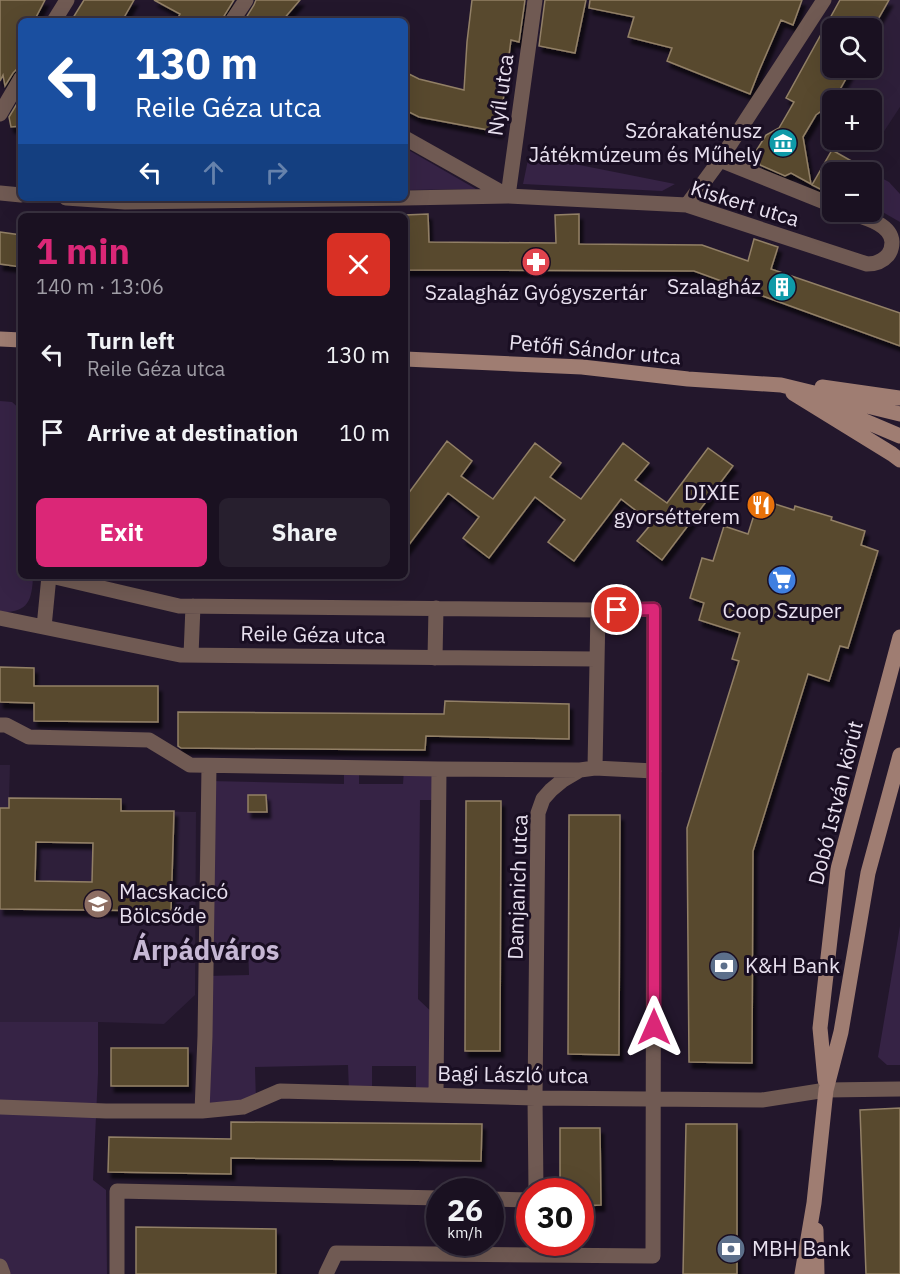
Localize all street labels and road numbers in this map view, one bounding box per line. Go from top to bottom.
street label: Nyíl utca [480,52,520,138]
street label: Kiskert utca [688,173,803,233]
street label: Petőfi Sándor utca [508,328,682,370]
street label: Reile Géza utca [240,619,386,649]
street label: Dobó István körút [801,718,869,888]
street label: Damjanich utca [500,814,534,960]
street label: Bagi László utca [437,1059,589,1089]

